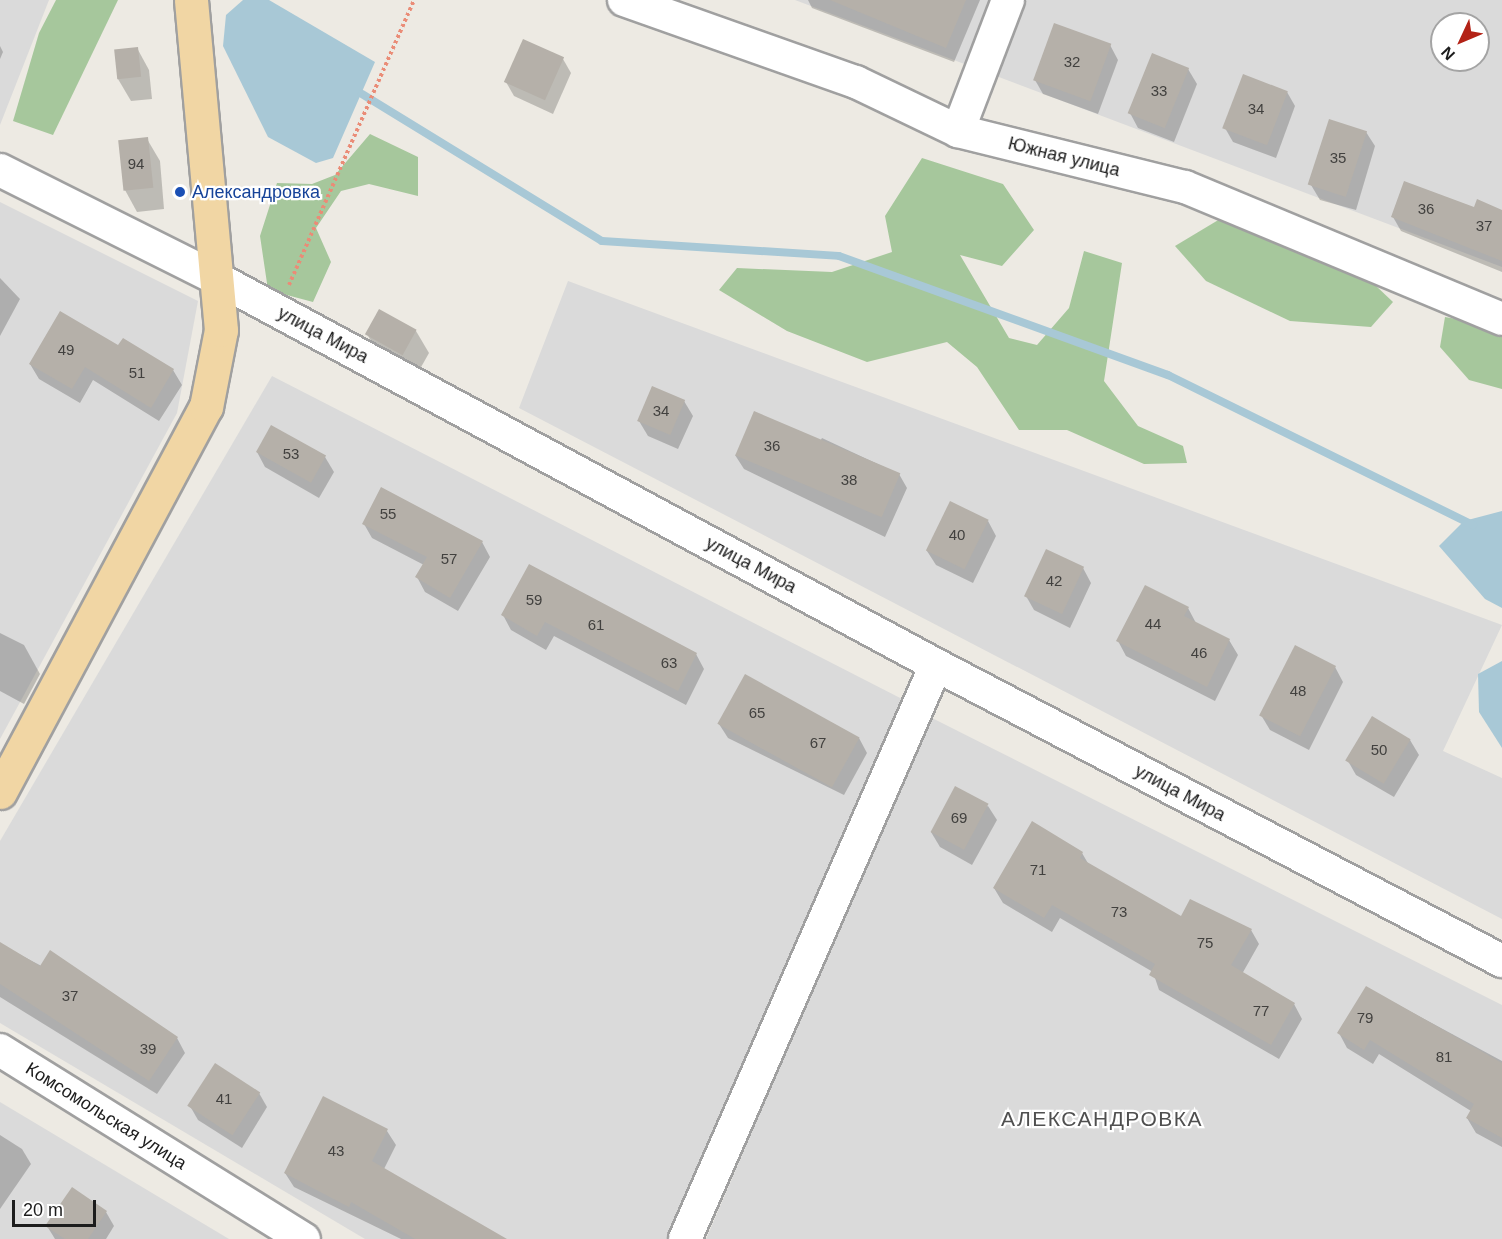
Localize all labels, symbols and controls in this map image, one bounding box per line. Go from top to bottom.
north arrow [1430,12,1490,72]
text: N [1438,43,1458,64]
house number: 32 [1064,53,1080,71]
house number: 33 [1151,82,1167,100]
house number: 34 [1248,100,1264,118]
street label: Южная улица [1006,133,1122,181]
house number: 35 [1330,149,1346,167]
house number: 94 [128,155,144,173]
place label: Александровка [192,181,320,203]
marker: Александровка [173,185,187,199]
house number: 36 [1418,200,1434,218]
house number: 37 [1476,217,1492,235]
street label: улица Мира [274,302,372,368]
house number: 49 [58,341,74,359]
house number: 51 [129,364,145,382]
house number: 34 [653,402,669,420]
house number: 36 [764,437,780,455]
house number: 53 [283,445,299,463]
house number: 38 [841,471,857,489]
house number: 55 [380,505,396,523]
house number: 40 [949,526,965,544]
street label: улица Мира [702,532,800,598]
house number: 57 [441,550,457,568]
house number: 42 [1046,572,1062,590]
house number: 59 [526,591,542,609]
house number: 44 [1145,615,1161,633]
house number: 61 [588,616,604,634]
house number: 46 [1191,644,1207,662]
house number: 63 [661,654,677,672]
house number: 48 [1290,682,1306,700]
house number: 65 [749,704,765,722]
house number: 67 [810,734,826,752]
house number: 50 [1371,741,1387,759]
street label: улица Мира [1131,760,1229,826]
house number: 69 [951,809,967,827]
house number: 71 [1030,861,1046,879]
house number: 73 [1111,903,1127,921]
house number: 75 [1197,934,1213,952]
house number: 37 [62,987,78,1005]
house number: 77 [1253,1002,1269,1020]
house number: 79 [1357,1009,1373,1027]
house number: 39 [140,1040,156,1058]
house number: 81 [1436,1048,1452,1066]
street label: Комсомольская улица [22,1058,190,1174]
house number: 41 [216,1090,232,1108]
district label: АЛЕКСАНДРОВКА [1001,1106,1203,1132]
house number: 43 [328,1142,344,1160]
scale bar [15,1188,99,1226]
text: 20 m [23,1200,63,1220]

